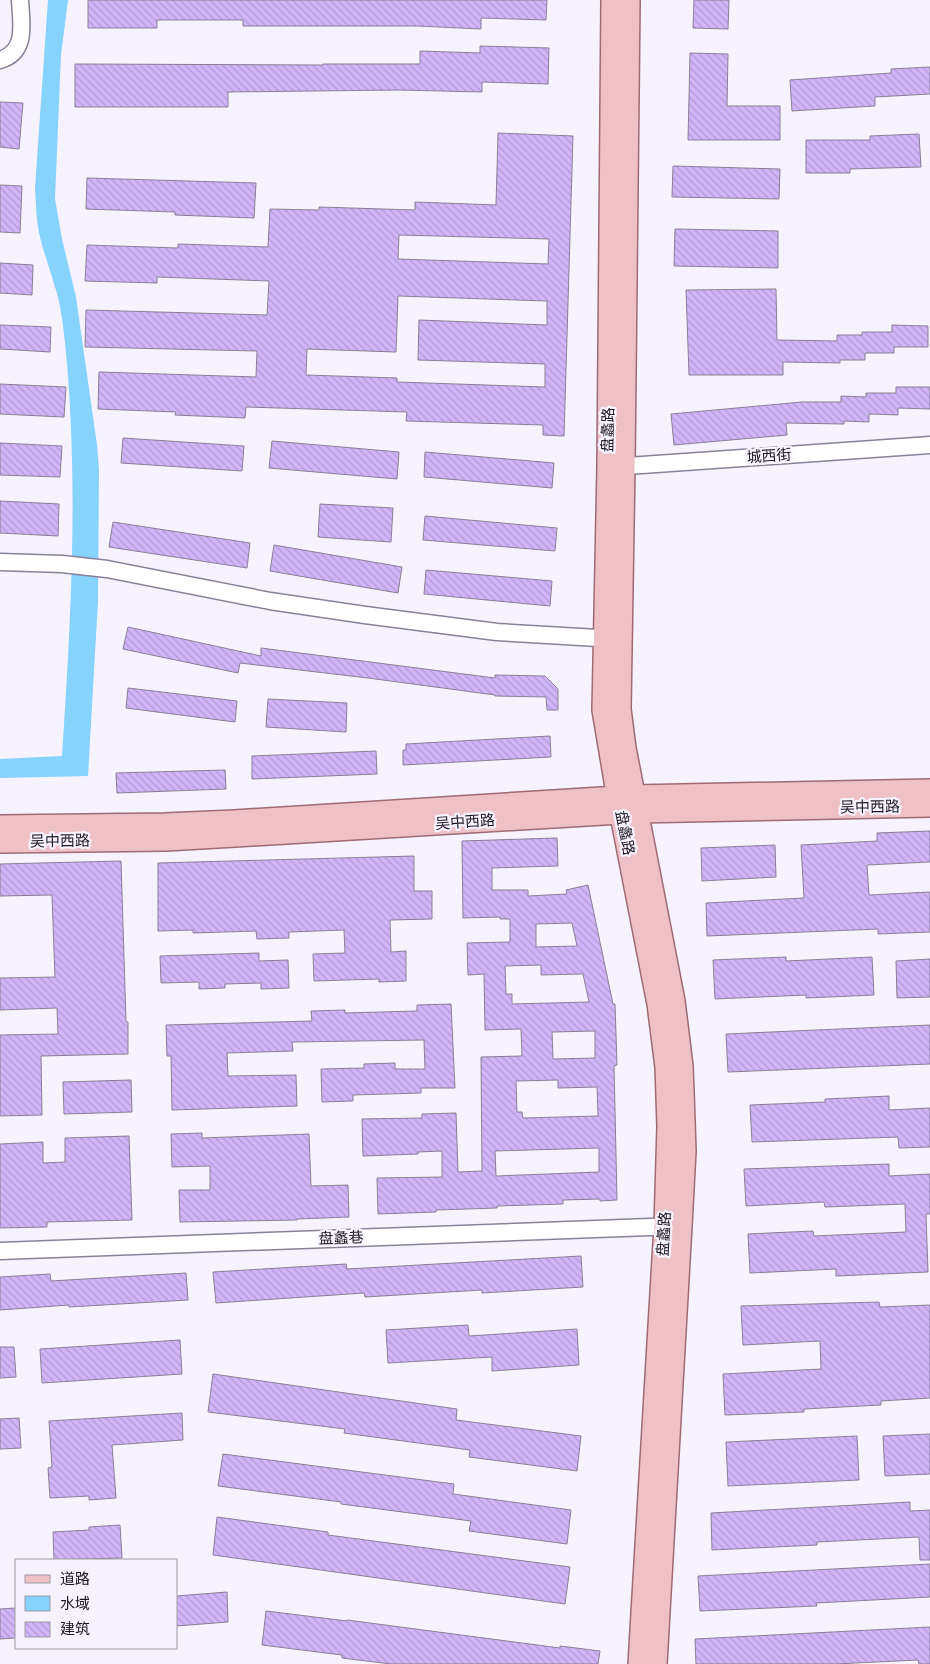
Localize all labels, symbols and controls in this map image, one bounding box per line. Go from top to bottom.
street label: 盘蠡路 [600,407,616,453]
street label: 城西街 [746,446,792,466]
street label: 吴中西路 [840,798,900,816]
street label: 盘蠡路 [613,809,637,857]
street label: 吴中西路 [435,812,495,832]
street label: 吴中西路 [30,832,90,850]
street label: 盘蠡路 [655,1211,673,1257]
street label: 盘蠡巷 [318,1229,364,1247]
legend [15,1559,178,1649]
text: 道路 [60,1571,90,1587]
text: 水域 [60,1596,90,1612]
text: 建筑 [60,1621,90,1637]

